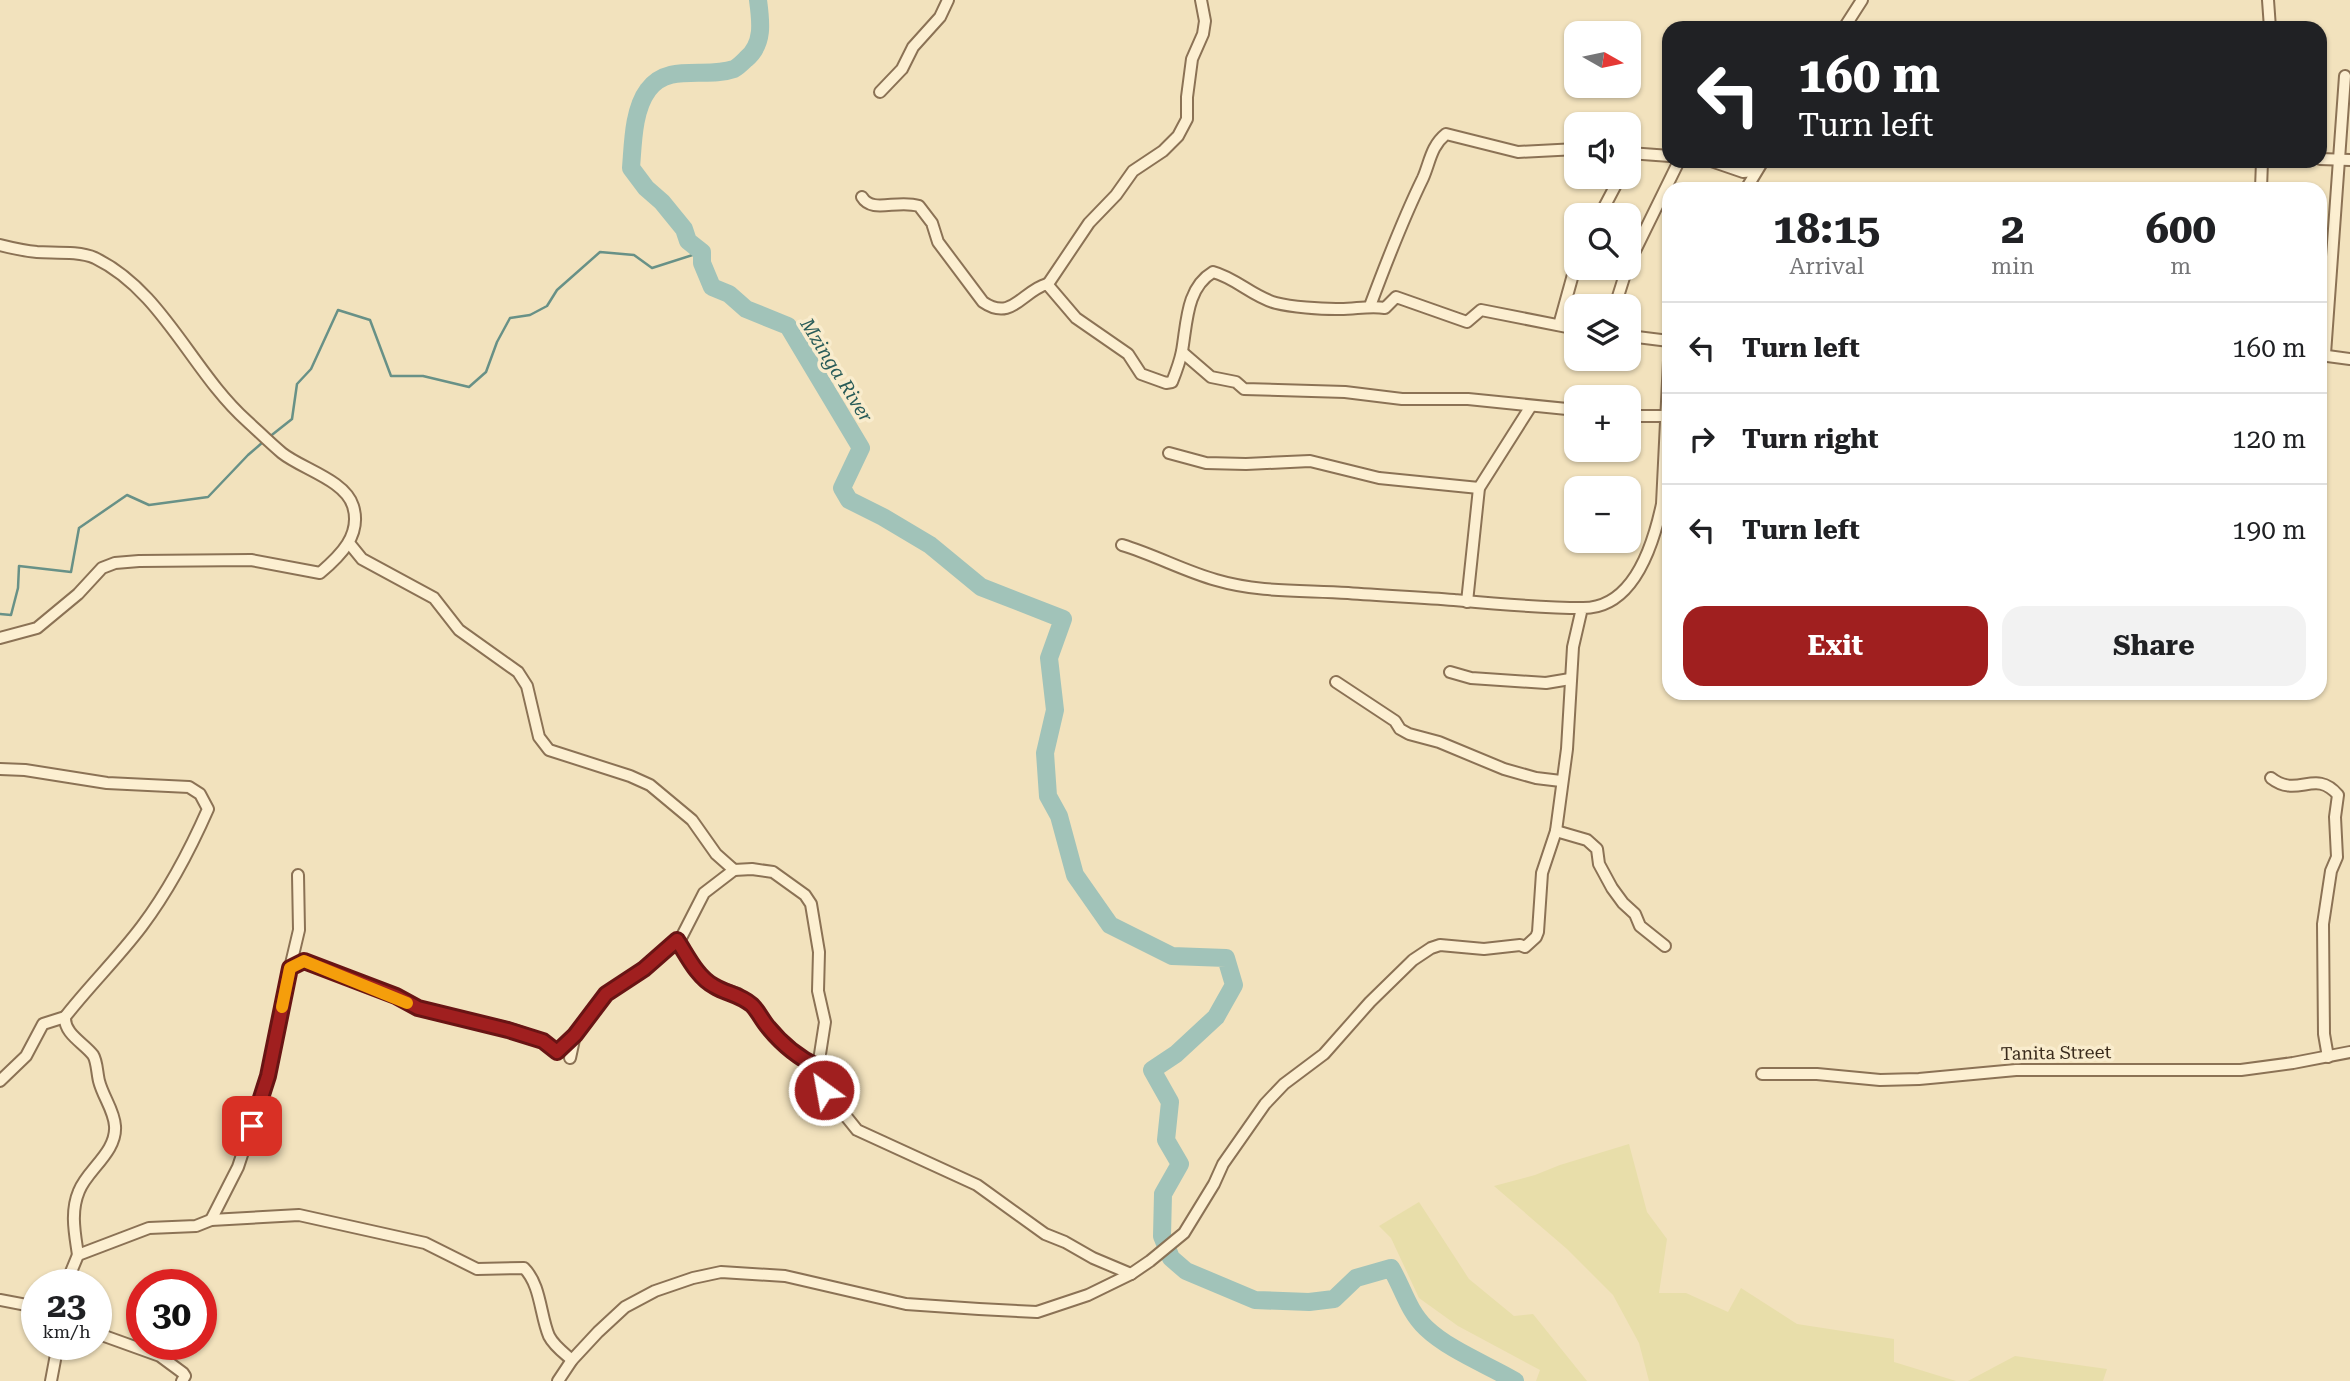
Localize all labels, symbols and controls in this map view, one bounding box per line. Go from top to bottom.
north arrow [1564,21,1642,98]
map controls [1564,21,1641,553]
text: 160 m [1798,47,1940,104]
icon: left [1683,49,1774,140]
text: Turn left [1798,106,1933,144]
button: sound [1564,112,1641,189]
button: search [1564,203,1641,280]
text: 18:15 [1773,204,1880,253]
text: 2 [2001,204,2025,253]
text: 600 [2145,204,2216,253]
text: Arrival [1789,253,1864,280]
text: min [1991,253,2034,280]
text: m [2170,253,2191,280]
button: layers [1564,294,1641,371]
water label: Mzinga River [795,313,878,427]
icon: left [1683,329,1721,367]
text: Turn left [1742,333,1860,363]
text: 160 m [2232,333,2306,363]
button: + [1564,385,1641,462]
icon: right [1683,420,1721,458]
text: Turn right [1742,424,1878,454]
text: 120 m [2232,424,2306,454]
button: − [1564,476,1641,553]
icon: left [1683,511,1721,549]
text: Turn left [1742,515,1860,545]
text: 190 m [2232,515,2306,545]
button: Exit [1683,606,1988,686]
button: Share [2002,606,2306,686]
street label: Tanita Street [2001,1041,2112,1064]
position arrow [787,1053,861,1127]
pin [222,1096,282,1156]
icon: arrive [233,1107,271,1145]
speed limit sign: 30 [126,1269,217,1360]
text: 23 [47,1285,86,1326]
text: km/h [42,1321,91,1342]

